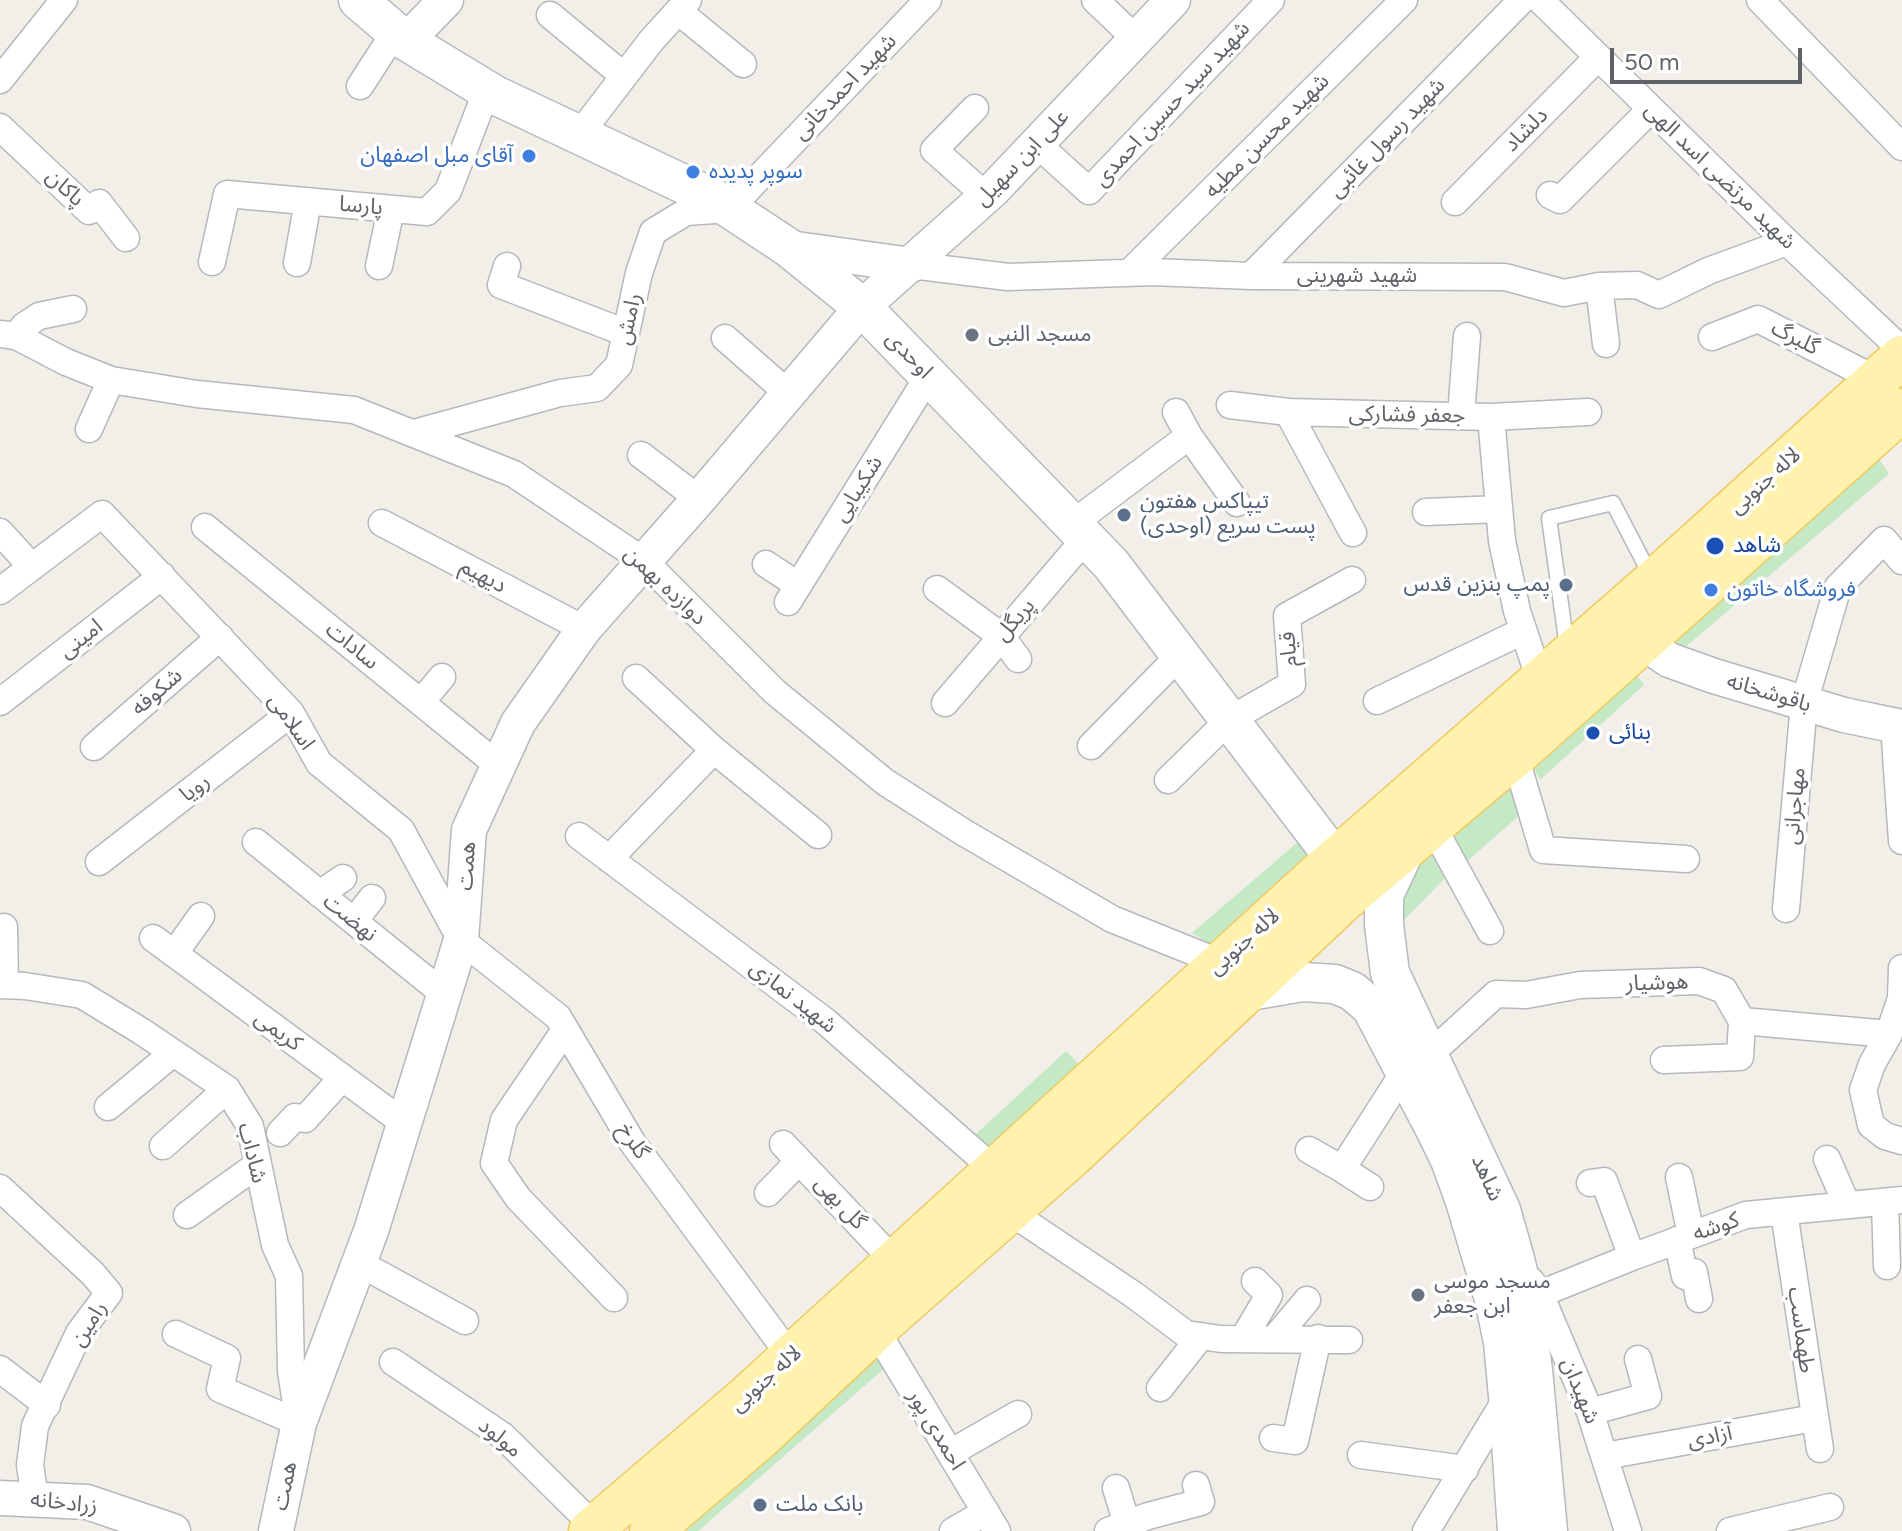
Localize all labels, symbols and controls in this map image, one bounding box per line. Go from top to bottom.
street label: شهید سید حسین احمدی [1088,16,1256,192]
street label: شهید احمدخانی [788,28,902,146]
scale bar [1614,32,1806,82]
text: 50 m [1624,47,1680,76]
street label: شهید محسن مطیه [1199,68,1335,204]
street label: شهید رسول غائبی [1323,72,1451,204]
street label: شهید مرتضی اسد الهی [1639,97,1801,255]
street label: دلشاد [1498,102,1554,158]
street label: علی ابن سهیل [969,104,1075,212]
place label: آقای مبل اصفهان [360,143,513,169]
marker: آقای مبل اصفهان [520,147,538,165]
place label: سوپر پدیده [709,159,803,185]
marker: سوپر پدیده [684,163,702,181]
street label: پاکان [40,164,90,212]
street label: پارسا [338,191,384,221]
street label: شهید شهرینی [1297,263,1417,289]
street label: رامش [610,291,648,347]
street label: گلبرگ [1767,315,1823,361]
place label: مسجد النبی [988,322,1092,348]
street label: اوحدی [880,326,938,384]
marker: مسجد النبی [963,326,981,344]
street label: جعفر فشارکی [1348,401,1466,429]
street label: لاله جنوبی [1724,442,1806,520]
street label: شکیبایی [827,451,889,527]
place label: تیپاکس هفتون (اوحدی) پست سریع [1140,489,1316,540]
marker: تیپاکس هفتون (اوحدی) پست سریع [1115,506,1133,524]
place label: شاهد [1733,533,1781,559]
marker: شاهد [1704,535,1726,557]
street label: دوازده بهمن [618,541,712,631]
street label: دیهیم [455,553,511,599]
place label: پمپ بنزین قدس [1404,572,1550,598]
marker: پمپ بنزین قدس [1557,576,1575,594]
place label: فروشگاه خاتون [1727,577,1856,603]
marker: فروشگاه خاتون [1702,581,1720,599]
street label: پریگل [989,593,1041,647]
street label: امینی [54,614,108,664]
street label: سادات [320,616,384,676]
street label: قیام [1274,630,1304,668]
street label: شکوفه [126,663,188,721]
street label: باقوشخانه [1724,668,1814,718]
street label: اسلامی [262,688,320,756]
place label: بنائی [1609,720,1651,746]
marker: بنائی [1584,724,1602,742]
street label: مهاجرانی [1778,766,1812,846]
street label: رویا [175,768,215,808]
street label: همت [452,840,482,892]
street label: نهضت [318,888,382,948]
street label: لاله جنوبی [1203,903,1285,981]
street label: شهید نمازی [744,955,842,1039]
street label: هوشیار [1625,969,1689,997]
street label: کریمی [249,1005,307,1057]
street label: گلرخ [611,1118,655,1164]
street label: شاداب [232,1120,272,1186]
street label: شاهد [1465,1151,1509,1205]
street label: گل بهی [809,1171,871,1235]
street label: کوشه [1689,1207,1743,1247]
place label: مسجد موسی ابن جعفر [1434,1269,1551,1320]
street label: طهماسب [1782,1285,1820,1375]
marker: مسجد موسی ابن جعفر [1409,1286,1427,1304]
street label: رامین [65,1296,113,1352]
street label: لاله جنوبی [725,1340,807,1418]
street label: شهیدان [1555,1354,1605,1428]
street label: احمدی پور [902,1385,970,1475]
street label: مولود [473,1412,527,1464]
street label: آزادی [1685,1420,1735,1454]
street label: همت [267,1459,303,1513]
street label: زرادخانه [29,1486,99,1520]
place label: بانک ملت [776,1492,863,1518]
marker: بانک ملت [751,1496,769,1514]

